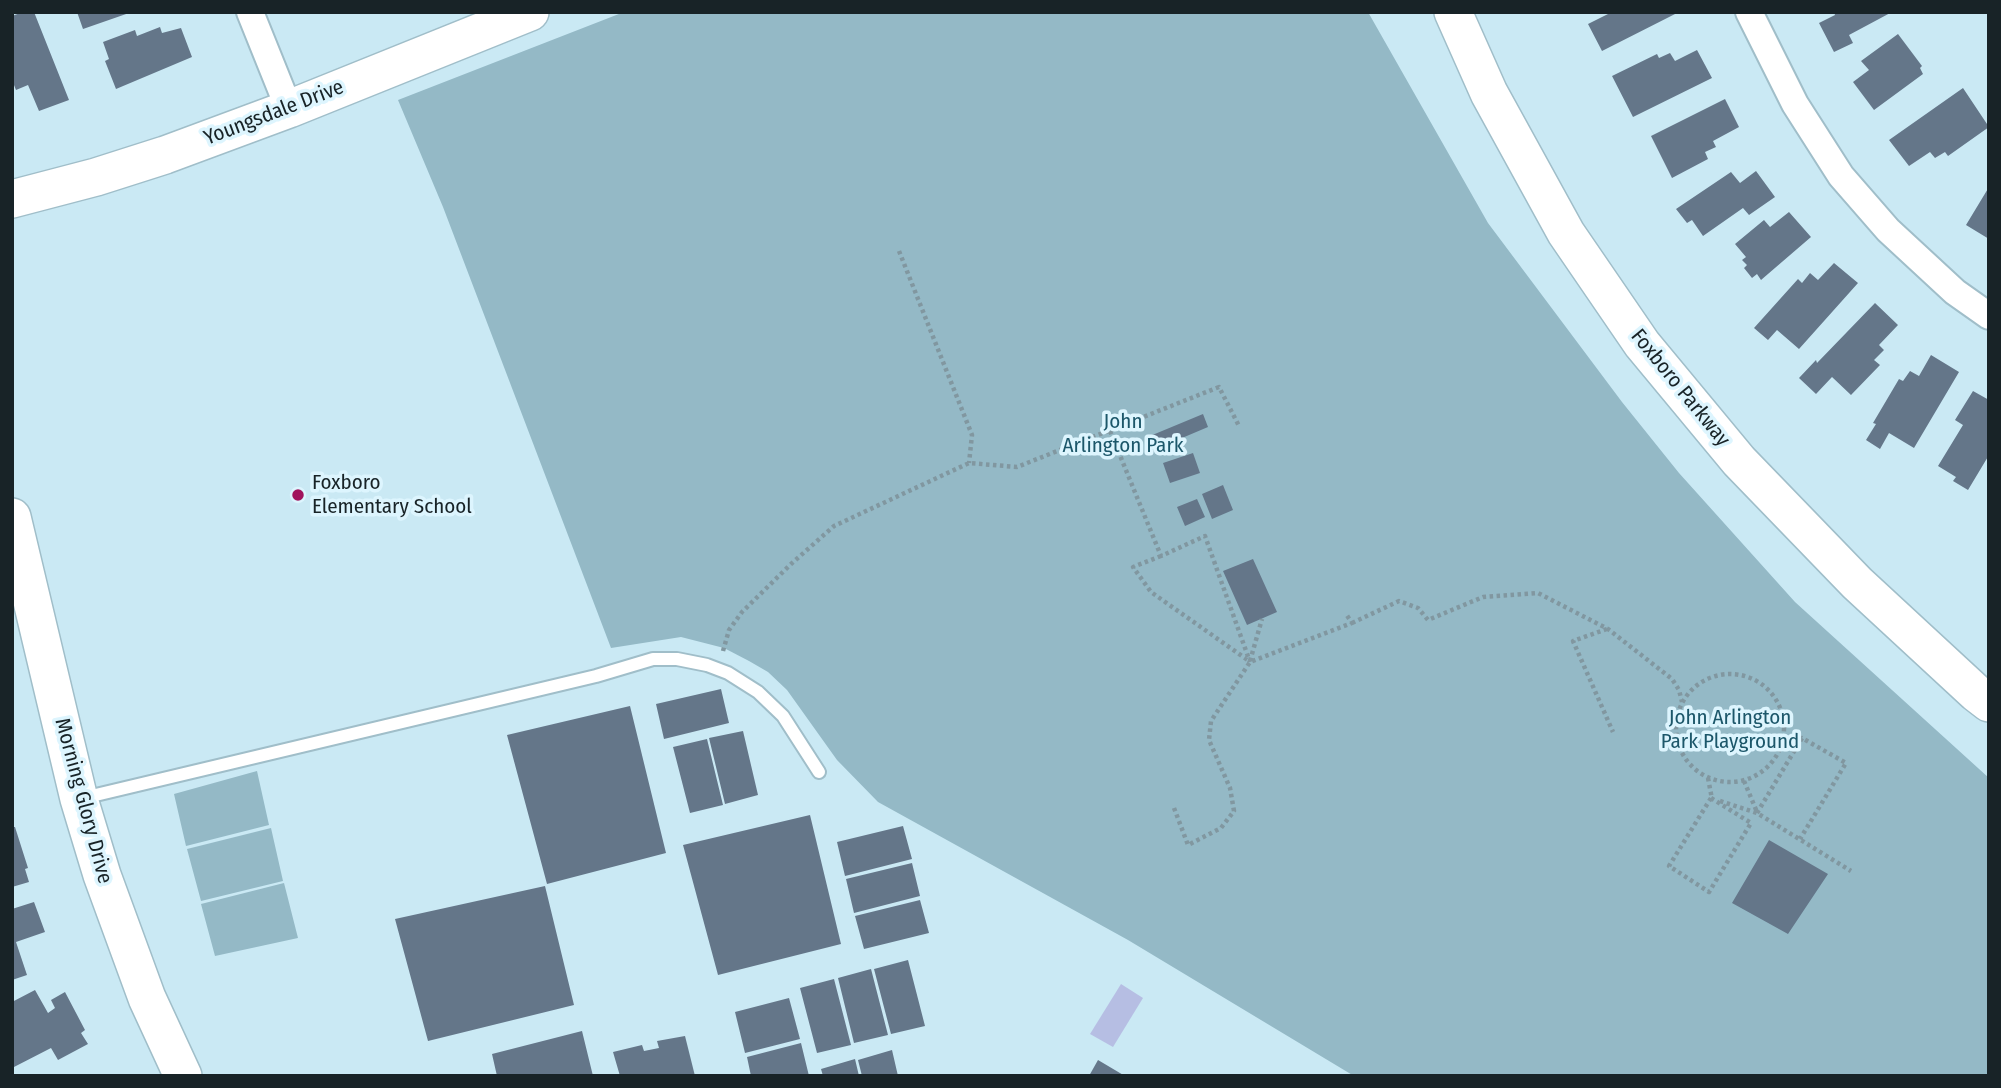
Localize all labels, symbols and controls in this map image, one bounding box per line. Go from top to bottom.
street label: Youngsdale Drive [201,75,347,151]
street label: Foxboro Parkway [1625,324,1735,452]
park label: John Arlington Park [1062,409,1184,459]
place label: Foxboro Elementary School [312,470,472,520]
marker: Foxboro Elementary School [290,487,306,503]
park label: John Arlington Park Playground [1661,705,1799,755]
street label: Morning Glory Drive [49,716,117,886]

